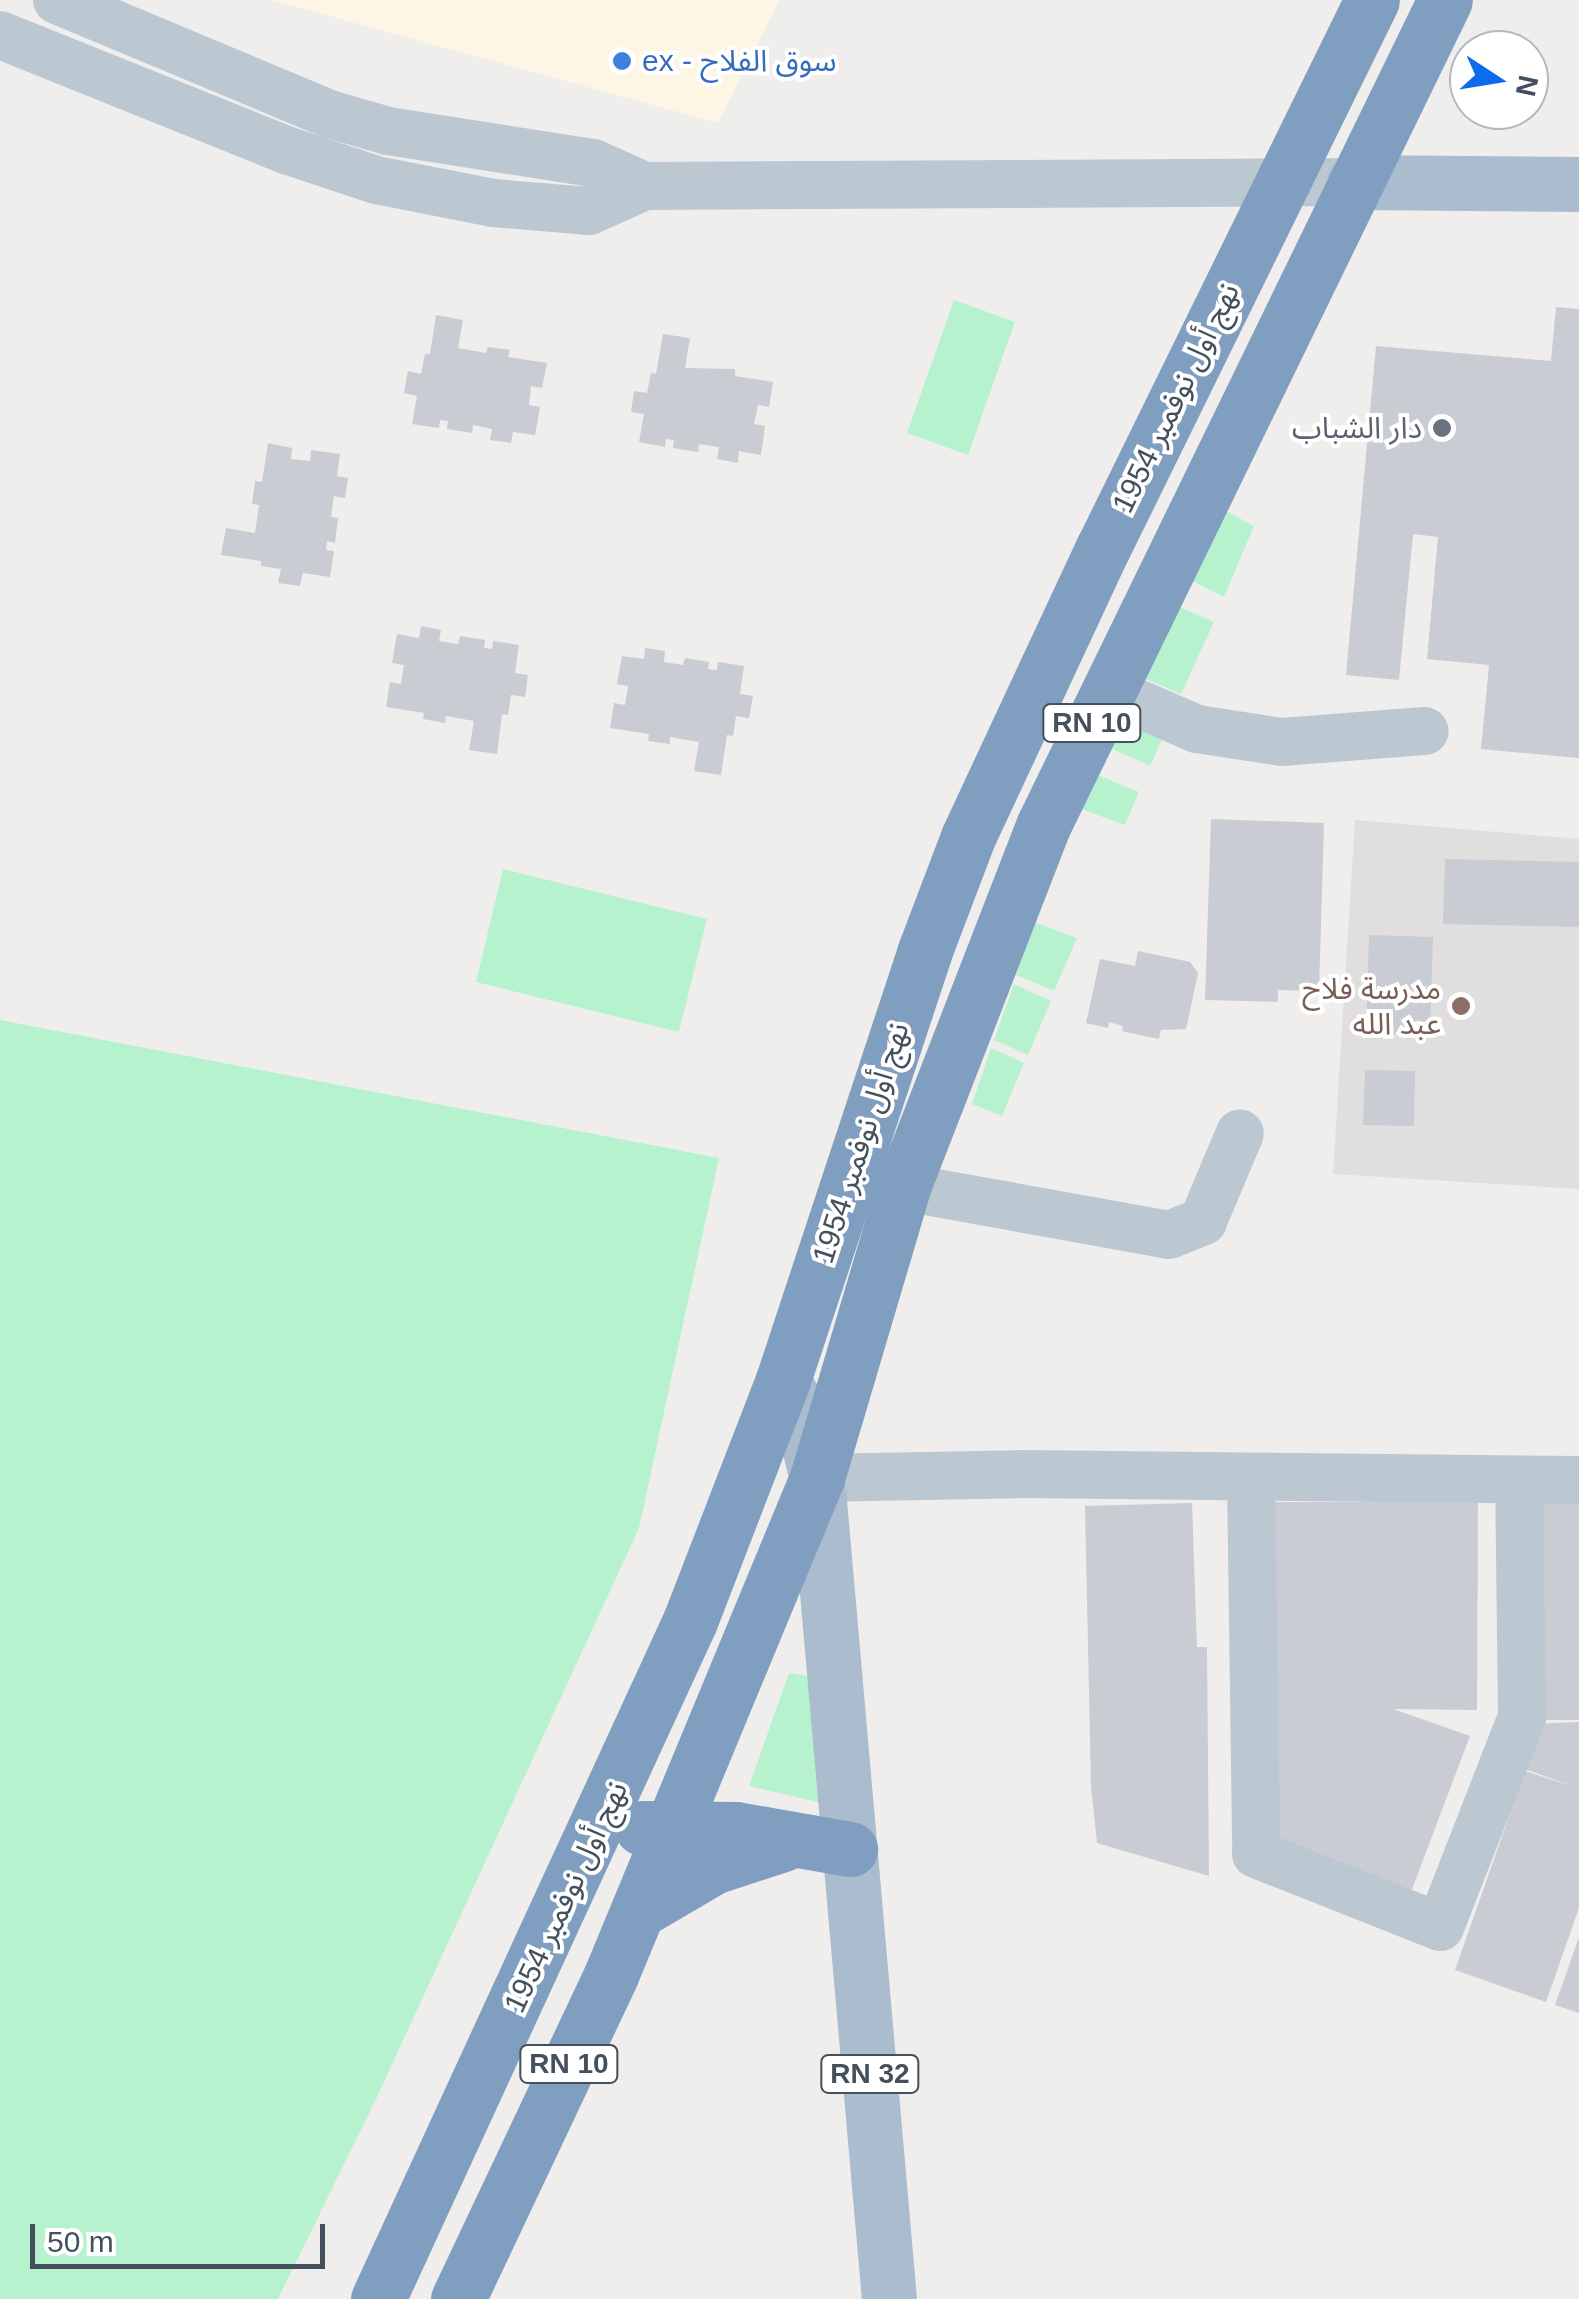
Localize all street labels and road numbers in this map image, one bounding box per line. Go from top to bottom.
street label: نهج أول نوفمبر 1954 [1105,277,1247,519]
road number: RN 10 [1042,700,1142,746]
street label: نهج أول نوفمبر 1954 [805,1018,917,1268]
street label: نهج أول نوفمبر 1954 [497,1776,635,2018]
road number: RN 10 [519,2041,619,2087]
road number: RN 32 [820,2051,920,2097]

